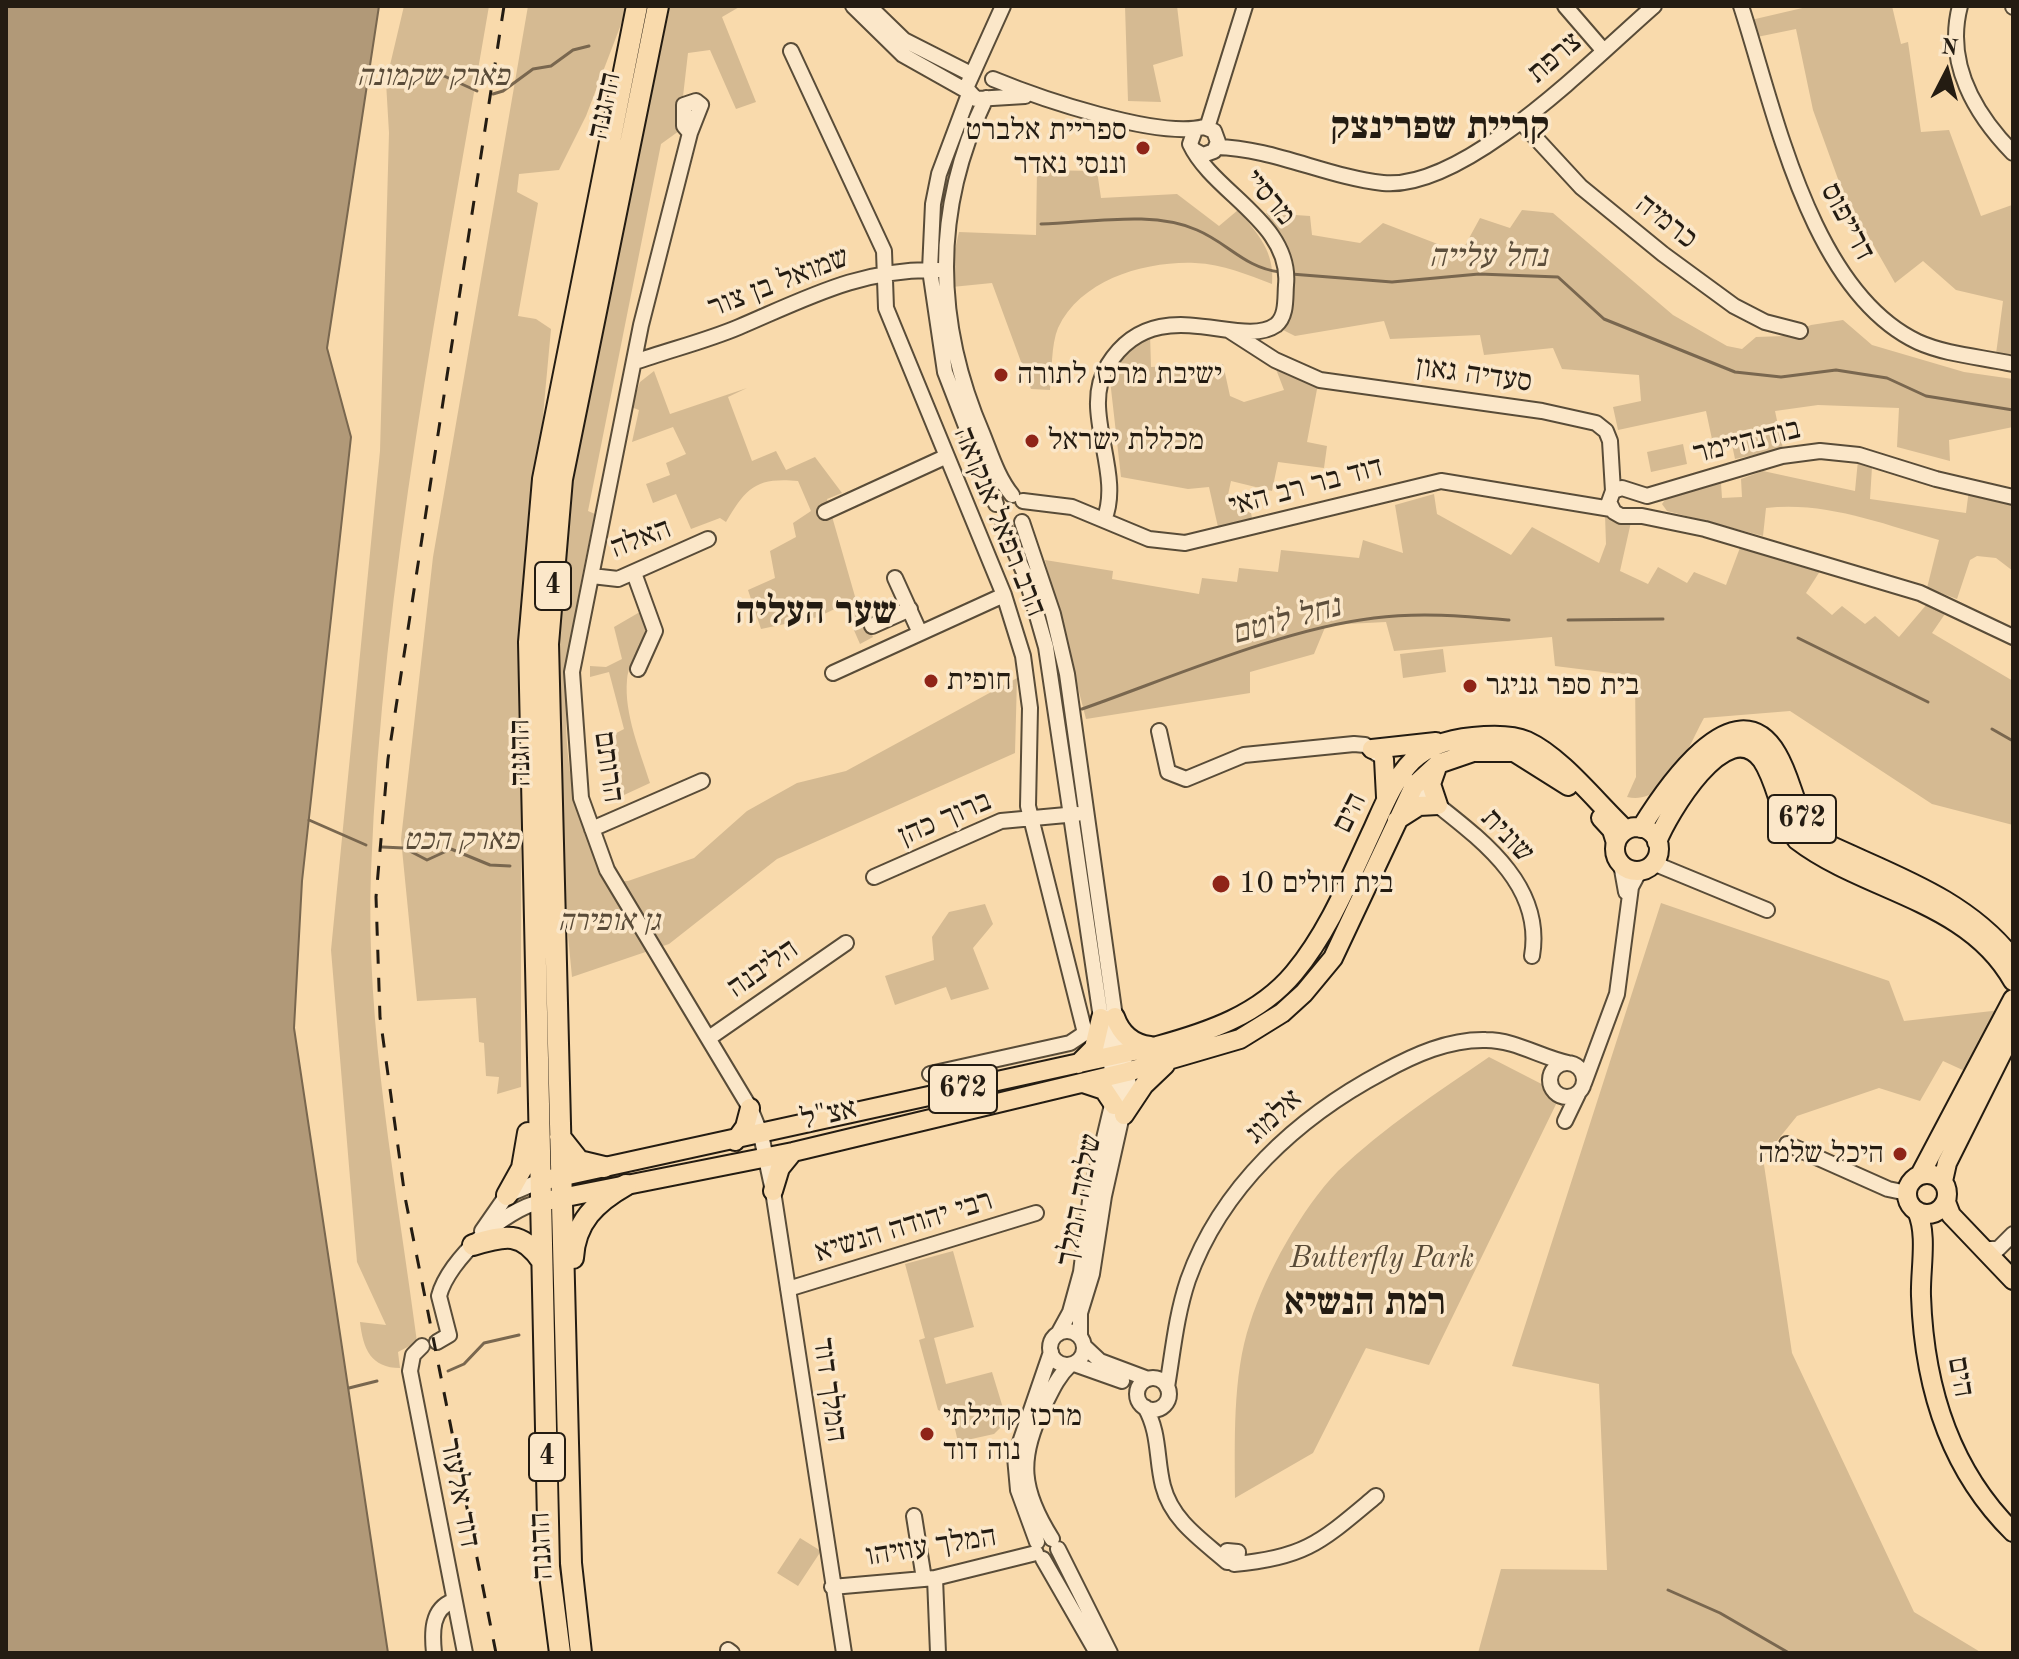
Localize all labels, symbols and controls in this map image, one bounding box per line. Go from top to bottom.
street label: צרפת [1520,24,1590,92]
north arrow [1907,32,1987,112]
text: N [1940,36,1959,60]
park label: פארק שקמונה [357,59,509,95]
street label: ההגנה [580,69,630,143]
district label: קריית שפרינצק [1331,105,1549,151]
place label: ספריית אלברט וננסי נאדר [965,113,1127,184]
marker: ספריית אלברט וננסי נאדר [1134,139,1152,157]
street label: מרסיי [1235,163,1303,233]
street label: דרייפוס [1812,177,1882,267]
street label: כרמיה [1628,187,1704,257]
water label: נחל עלייה [1429,239,1547,277]
street label: שמואל בן צור [703,240,855,326]
street label: סעדיה גאון [1414,349,1534,401]
place label: ישיבת מרכז לתורה [1017,357,1222,393]
marker: ישיבת מרכז לתורה [992,366,1010,384]
street label: בודנהיימר [1690,411,1804,473]
street label: הרב רפאל אנקואה [945,422,1053,622]
place label: מכללת ישראל [1048,423,1204,459]
marker: מכללת ישראל [1023,432,1041,450]
street label: דוד בר רב האי [1225,449,1387,525]
street label: האלה [605,511,677,567]
road number: 4 [535,562,571,610]
water label: נחל לוטם [1227,588,1345,654]
district label: שער העליה [735,590,897,636]
place label: חופית [947,663,1012,699]
place label: בית ספר גניגר [1486,668,1639,704]
marker: חופית [922,672,940,690]
marker: בית ספר גניגר [1461,677,1479,695]
street label: ההגנה [502,719,540,787]
street label: הרותם [585,729,631,805]
street label: ברוך כהן [893,783,997,855]
street label: הים [1325,787,1375,839]
road number: 672 [1768,795,1836,843]
street label: שונית [1473,801,1541,871]
park label: פארק הכט [404,823,518,859]
place label: בית חולים 10 [1239,866,1393,902]
marker: בית חולים 10 [1210,873,1232,895]
park label: גן אופירה [558,904,660,940]
street label: הליבנה [720,932,806,1006]
road number: 672 [929,1065,997,1113]
street label: אלמוג [1238,1082,1310,1152]
street label: אצ"ל [797,1091,861,1139]
street label: שלמה המלך [1050,1131,1110,1269]
place label: היכל שלמה [1758,1136,1884,1172]
marker: היכל שלמה [1891,1145,1909,1163]
street label: רבי יהודה הנשיא [811,1183,997,1271]
park label: Butterfly Park [1290,1241,1474,1277]
district label: רמת הנשיא [1284,1281,1446,1327]
street label: המלך דוד [804,1336,854,1444]
street label: הים [1939,1354,1981,1400]
place label: מרכז קהילתי נוה דוד [943,1399,1082,1470]
marker: מרכז קהילתי נוה דוד [918,1425,936,1443]
road number: 4 [529,1433,565,1481]
street label: דוד אלעזר [431,1435,487,1551]
street label: ההגנה [522,1511,562,1581]
street label: המלך עוזיהו [863,1519,999,1575]

